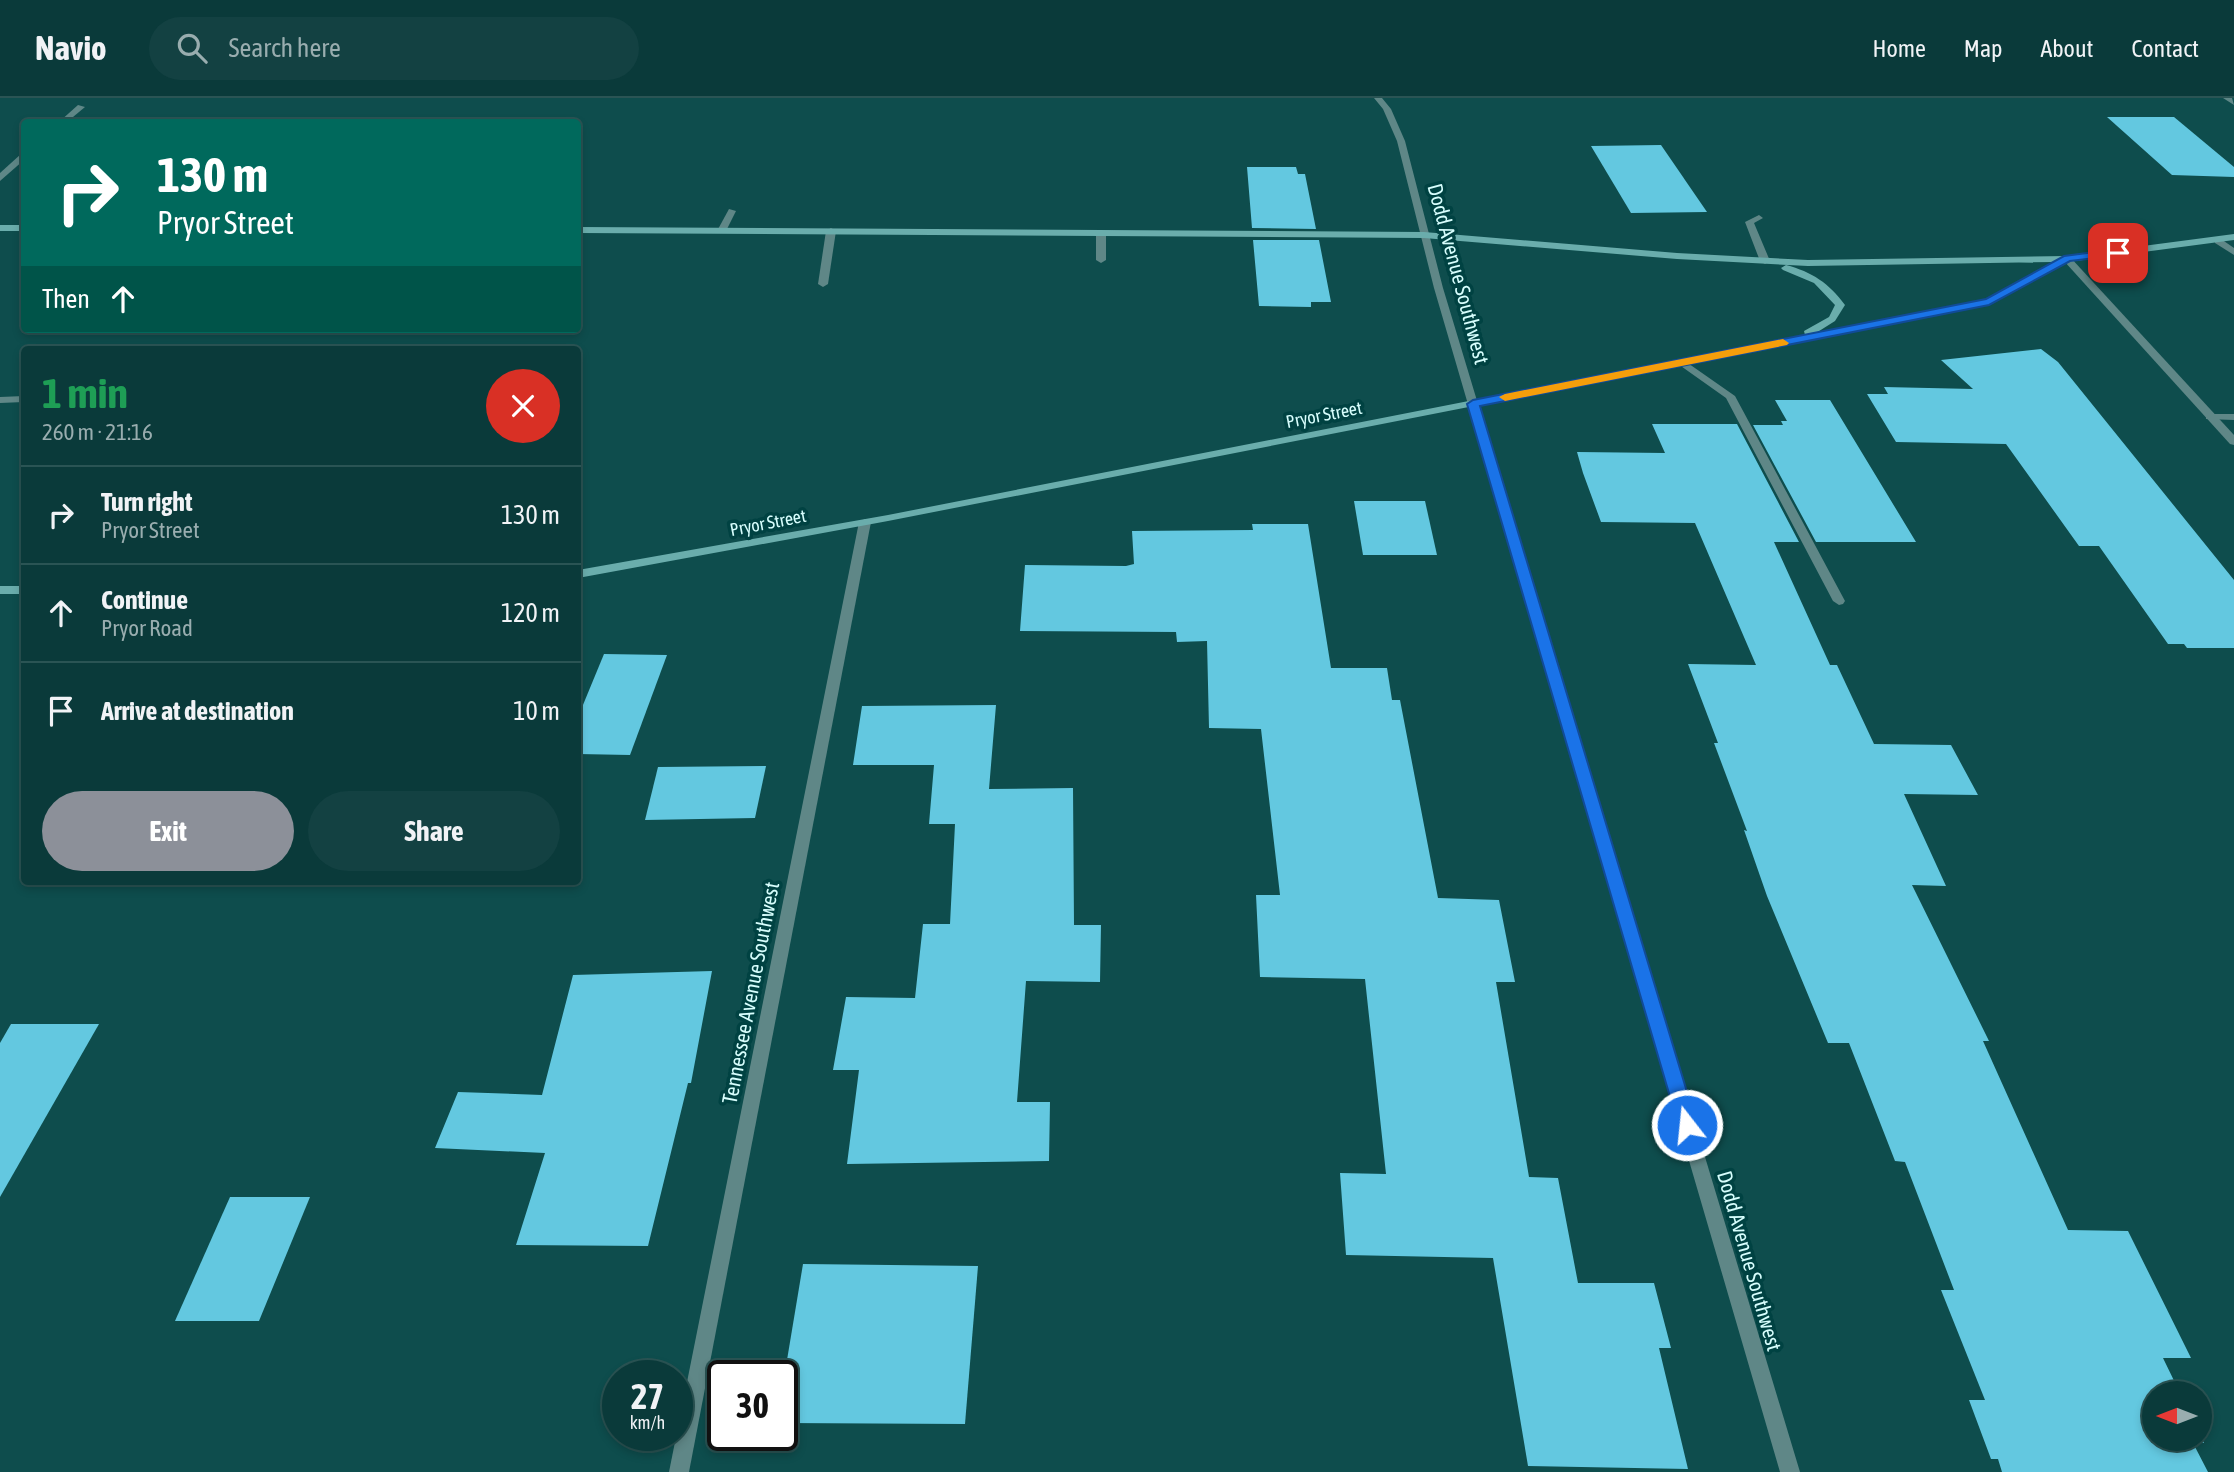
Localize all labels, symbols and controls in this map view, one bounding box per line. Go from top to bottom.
search box [149,17,639,80]
text: Navio [35,29,107,67]
icon: search [173,29,211,67]
text: Search here [229,33,341,63]
text: Home [1872,35,1926,62]
text: Map [1964,35,2002,62]
text: About [2040,35,2093,62]
text: Contact [2131,35,2199,62]
text: 130 m [157,146,268,202]
icon: right [42,147,133,238]
street label: Dodd Avenue Southwest [1423,181,1495,367]
text: Pryor Street [157,204,294,241]
pin [2088,223,2148,283]
icon: arrive [2099,234,2137,272]
icon: ahead [104,280,142,318]
text: Then [42,284,90,314]
text: 1 min [42,369,128,417]
button: close [486,369,560,443]
street label: Pryor Street [1284,397,1364,432]
text: 260 m · 21:16 [42,419,153,445]
text: Turn right [101,487,192,517]
icon: right [42,496,80,534]
text: 130 m [501,500,560,530]
street label: Pryor Street [728,505,808,540]
text: Pryor Street [101,517,200,543]
text: Continue [101,585,188,615]
icon: ahead [42,594,80,632]
text: 120 m [501,598,560,628]
text: Pryor Road [101,615,193,641]
icon: arrive [42,692,80,730]
text: Arrive at destination [101,696,294,726]
text: 10 m [513,696,560,726]
button: Exit [42,791,294,871]
button: Share [308,791,560,871]
street label: Tennessee Avenue Southwest [717,880,783,1106]
position arrow [1650,1088,1724,1162]
street label: Dodd Avenue Southwest [1713,1168,1787,1353]
speed limit sign: 30 [707,1360,798,1451]
text: 27 [631,1376,664,1416]
north arrow [2142,1381,2212,1451]
map controls [2142,1381,2212,1451]
text: km/h [630,1412,665,1433]

